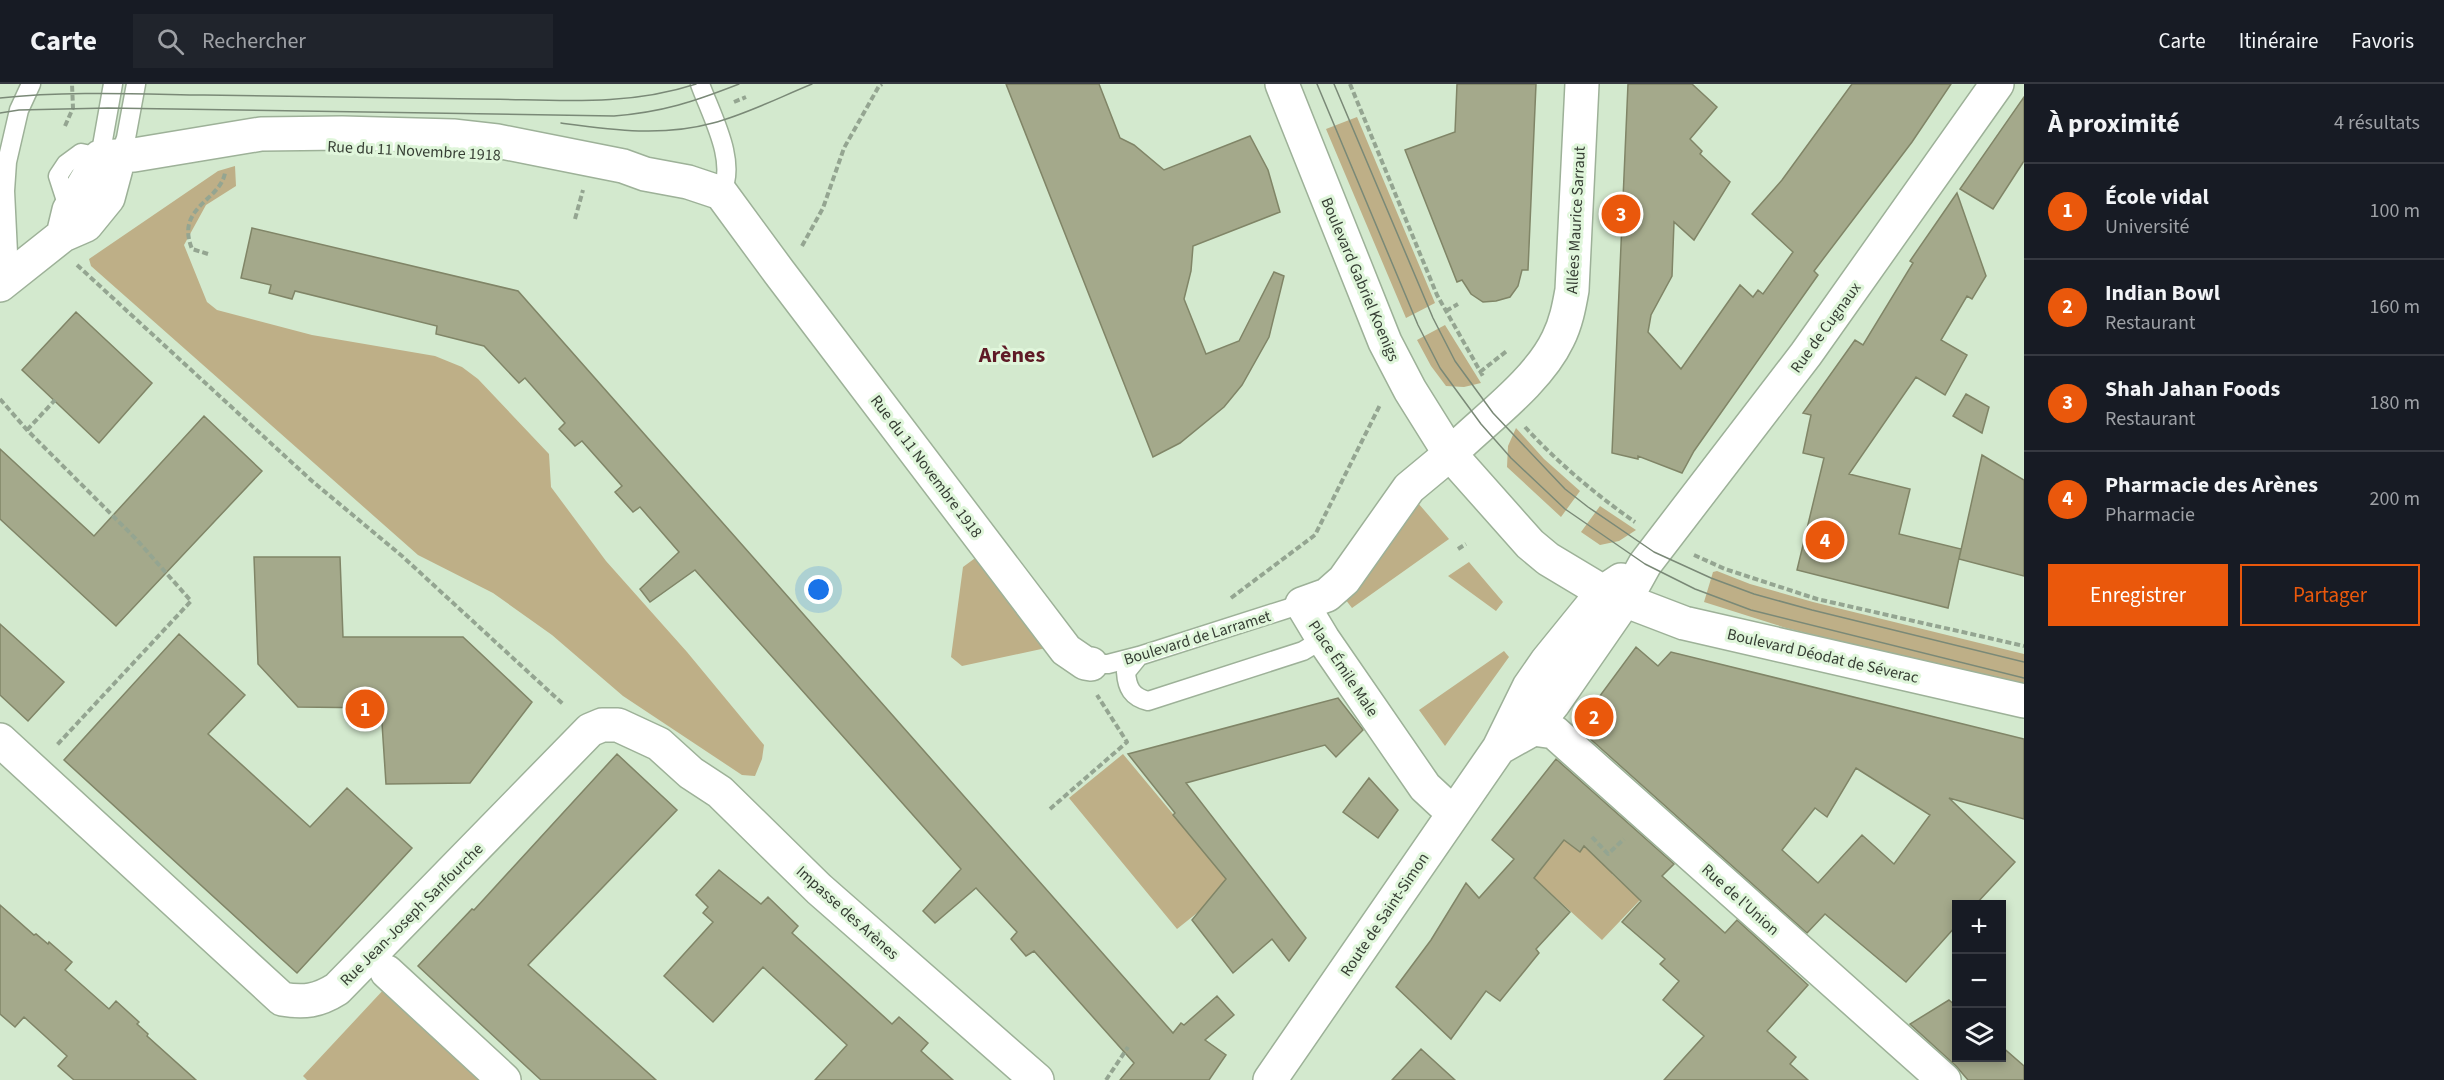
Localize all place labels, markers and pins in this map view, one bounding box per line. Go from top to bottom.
pin: 3 [1602,192,1640,236]
pin: 4 [1806,518,1844,562]
pin: 1 [346,686,385,732]
pin: 2 [1574,694,1614,740]

